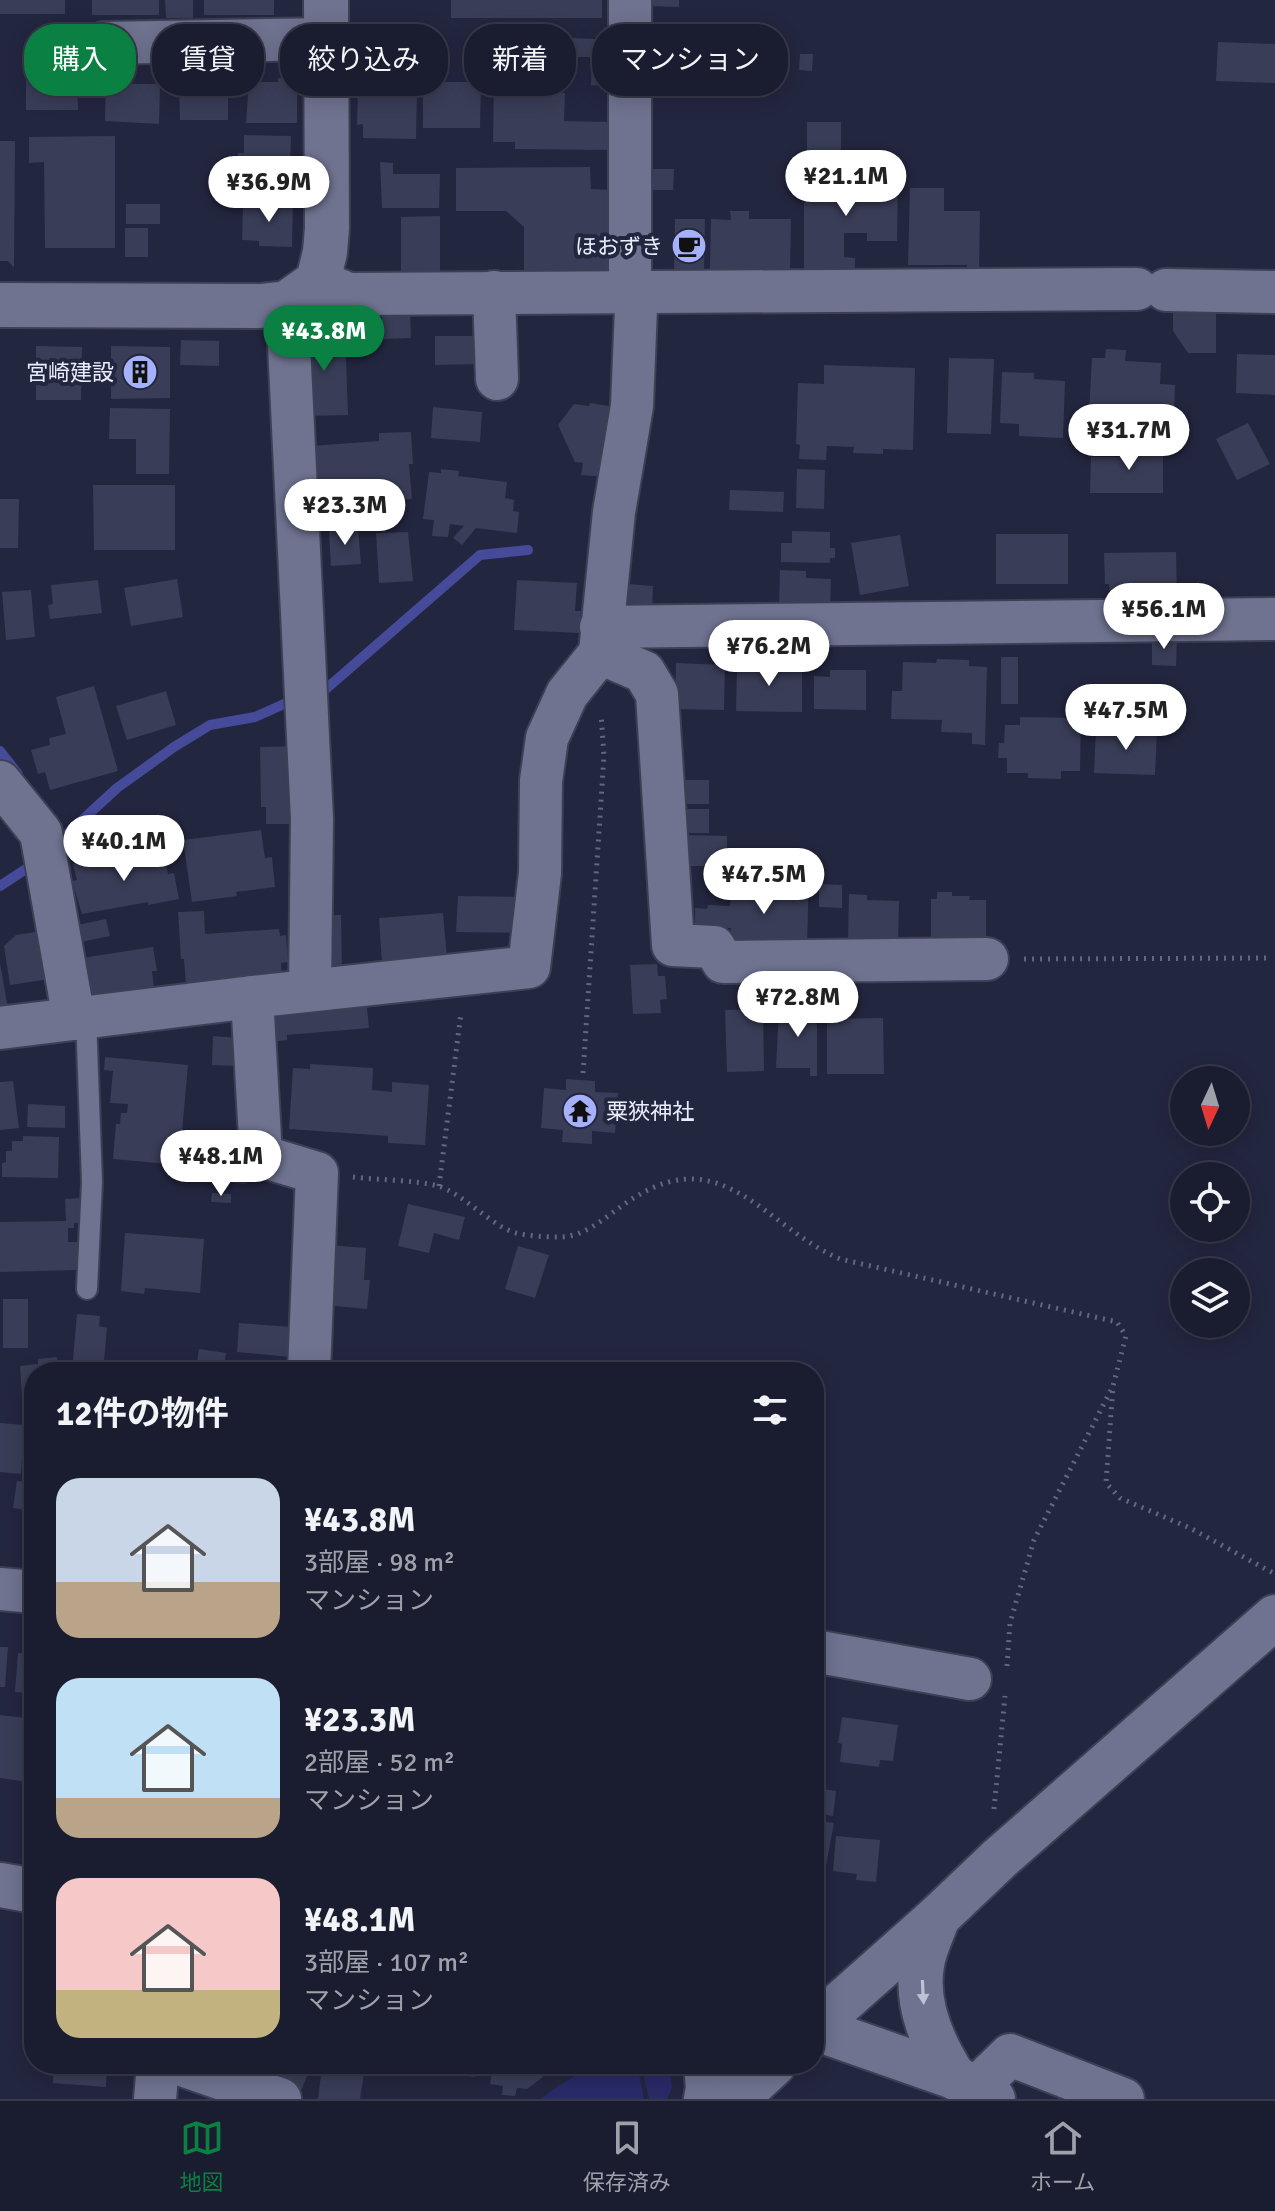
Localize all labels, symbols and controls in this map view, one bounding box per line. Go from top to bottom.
chip: 購入 [24,24,136,96]
chip: 賃貸 [152,24,264,96]
chip: 絞り込み [280,24,448,96]
chip: 新着 [464,24,576,96]
chip: マンション [592,24,788,96]
pin: ¥21.1M [781,150,911,218]
pin: ¥36.9M [204,156,334,224]
text: ¥21.1M [803,160,889,192]
text: ¥36.9M [226,166,312,198]
cafe icon: ほおずき [670,227,708,265]
place label: ほおずき [575,233,663,260]
pin: ¥43.8M [259,305,389,373]
text: ¥43.8M [281,315,367,347]
building icon: 宮崎建設 [121,353,159,391]
place label: 宮崎建設 [26,359,114,386]
pin: ¥31.7M [1064,404,1194,472]
text: ¥31.7M [1086,414,1172,446]
pin: ¥23.3M [280,479,410,547]
text: ¥23.3M [302,489,388,521]
pin: ¥56.1M [1099,583,1229,651]
text: ¥56.1M [1121,593,1207,625]
pin: ¥76.2M [704,620,834,688]
text: ¥76.2M [726,630,812,662]
pin: ¥47.5M [1061,684,1191,752]
text: ¥47.5M [1083,694,1169,726]
pin: ¥40.1M [59,815,189,883]
text: ¥40.1M [81,825,167,857]
pin: ¥47.5M [699,848,829,916]
text: ¥47.5M [721,858,807,890]
pin: ¥72.8M [733,971,863,1039]
text: ¥72.8M [755,981,841,1013]
north arrow [1170,1066,1250,1146]
map controls [1170,1066,1250,1338]
temple icon: 粟狹神社 [561,1092,599,1130]
place label: 粟狹神社 [606,1098,694,1125]
pin: ¥48.1M [156,1130,286,1198]
text: ¥48.1M [178,1140,264,1172]
button: locate [1170,1162,1250,1242]
button: layers [1170,1258,1250,1338]
icon: filters [748,1388,792,1432]
text: 12件の物件 [56,1393,229,1435]
text: ¥43.8M [304,1499,416,1541]
icon: home [120,1510,216,1606]
text: 3部屋 · 98 m² [304,1547,455,1579]
text: マンション [304,1585,434,1617]
text: ¥23.3M [304,1699,416,1741]
icon: home [120,1710,216,1806]
text: 2部屋 · 52 m² [304,1747,455,1779]
text: マンション [304,1785,434,1817]
text: ¥48.1M [304,1899,416,1941]
icon: home [120,1910,216,2006]
text: 3部屋 · 107 m² [304,1947,469,1979]
one-way arrow [916,1980,929,2005]
text: マンション [304,1985,434,2017]
tab: 地図 [180,2116,224,2196]
tab: 保存済み [583,2116,671,2196]
tab: ホーム [1030,2116,1095,2196]

